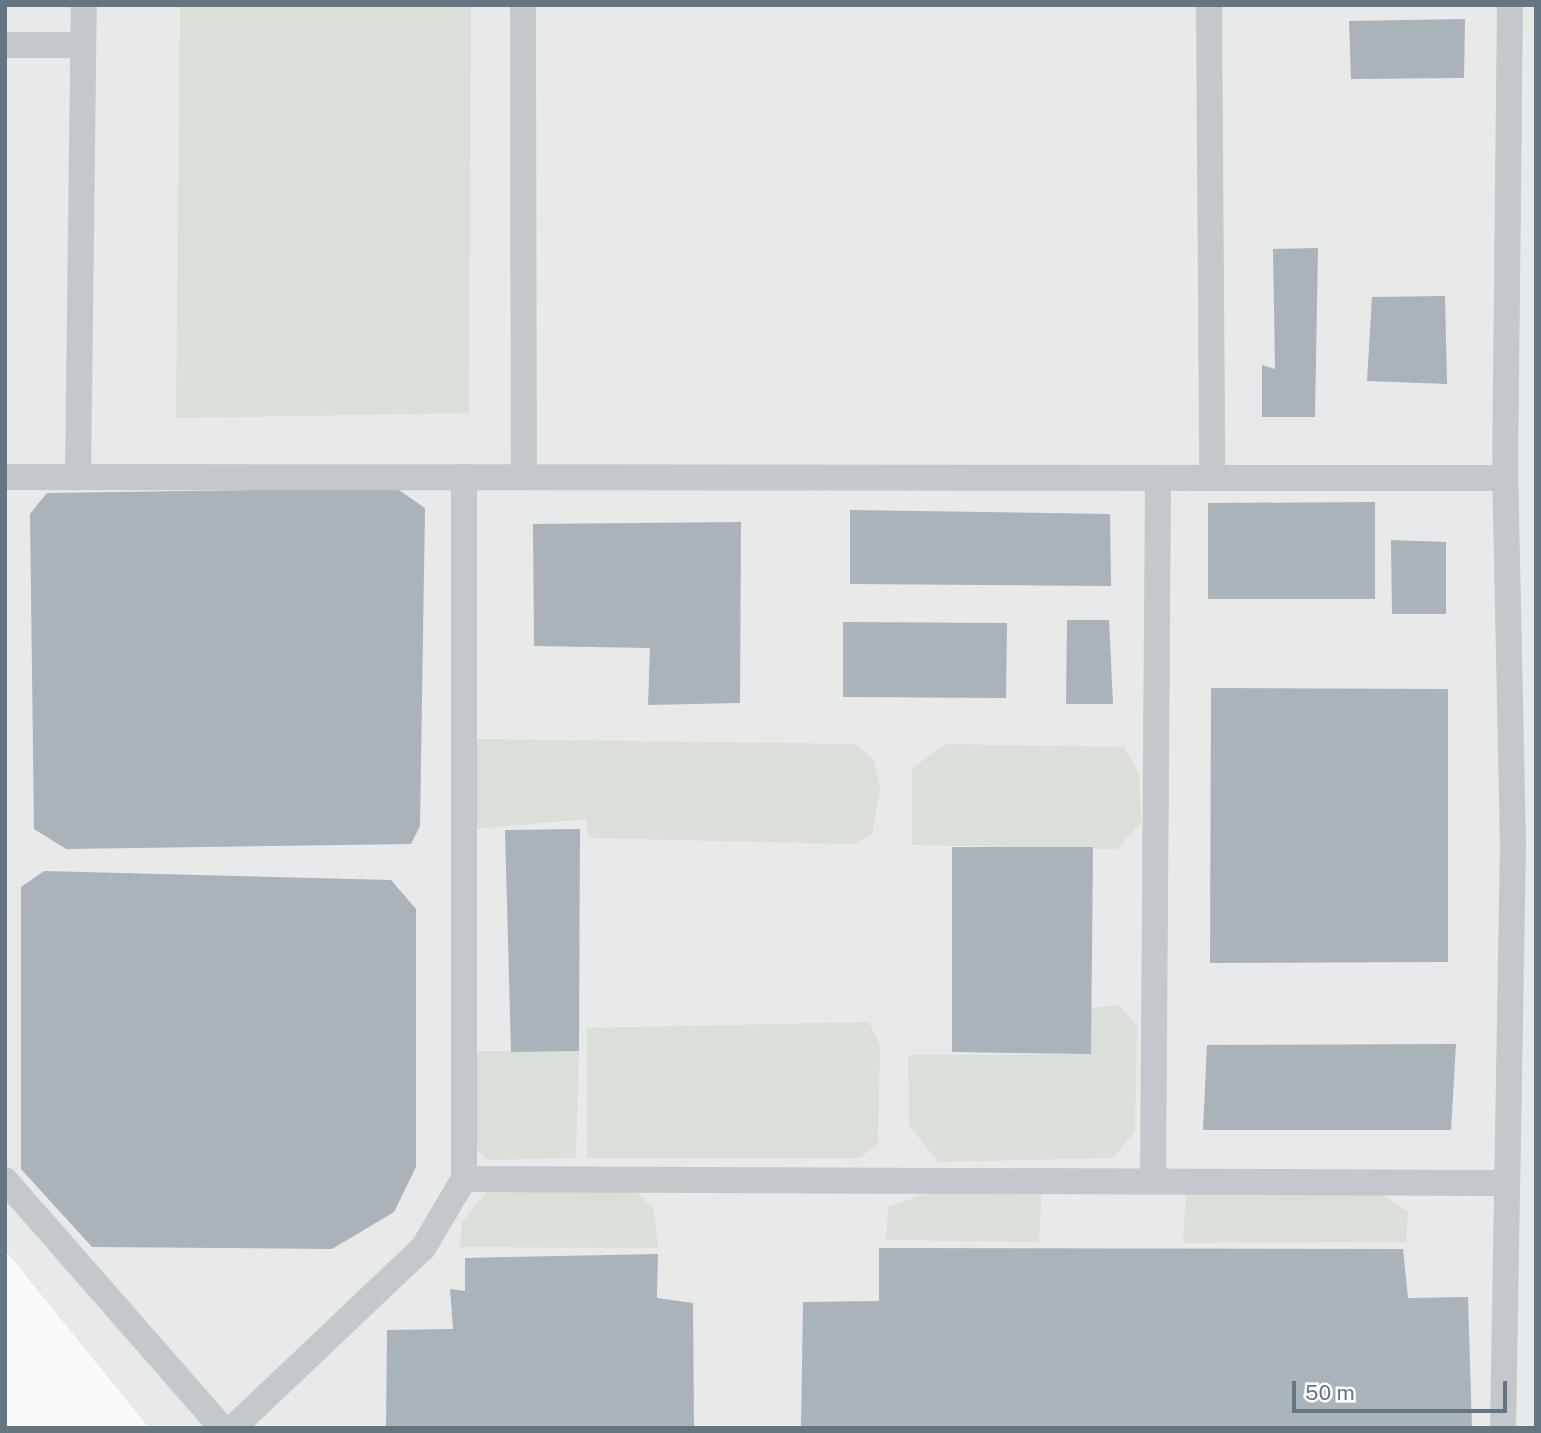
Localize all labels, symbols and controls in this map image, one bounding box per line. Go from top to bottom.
scale bar [1296,1366,1511,1410]
text: 50 m [1305,1380,1355,1405]

